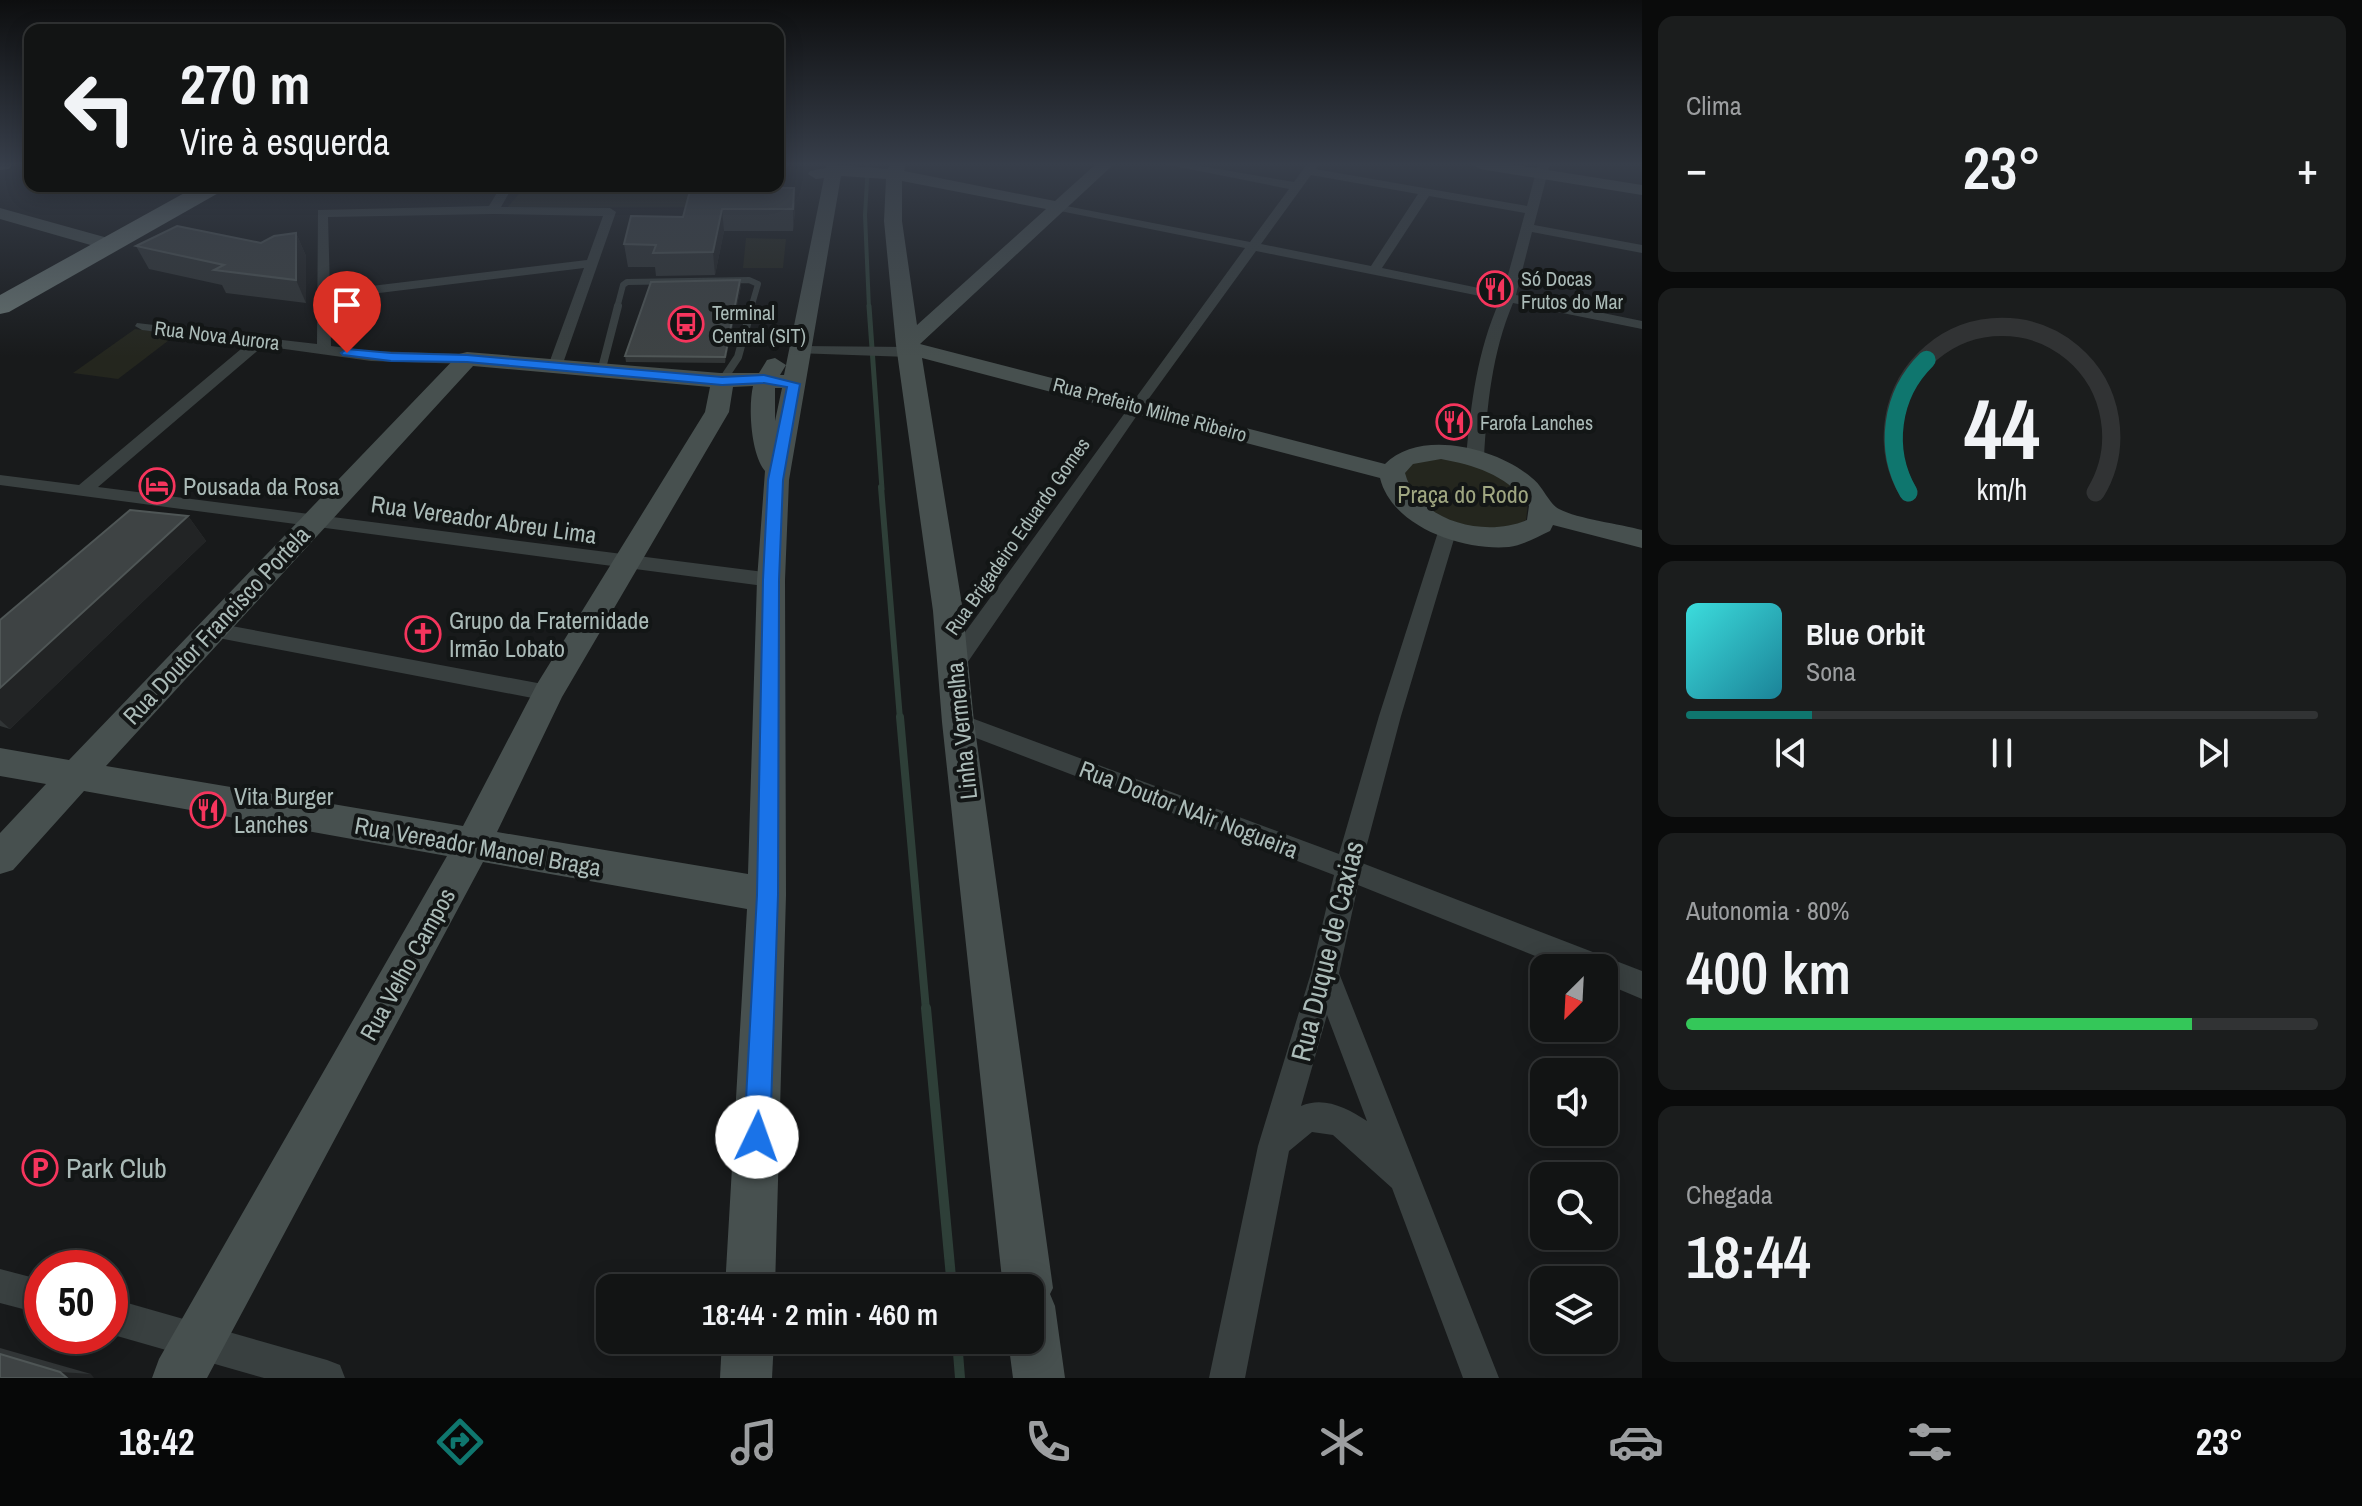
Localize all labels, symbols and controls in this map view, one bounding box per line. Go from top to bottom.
text: 270 m [180,46,310,121]
icon: left [48,56,152,160]
text: Clima [1686,88,1742,123]
text: Vire à esquerda [180,118,390,166]
text: 23° [1963,127,2041,208]
text: − [1686,138,1707,198]
text: + [2297,138,2318,198]
place label: Só Docas Frutos do Mar [1521,265,1624,315]
restaurant icon: Só Docas Frutos do Mar [1476,270,1514,308]
pin [313,271,381,353]
icon: arrive [325,283,369,327]
place label: Terminal Central (SIT) [712,299,806,349]
bus stop icon: Terminal Central (SIT) [667,305,705,343]
street label: Rua Nova Aurora [153,314,281,356]
street label: Rua Prefeito Milme Ribeiro [1050,370,1250,448]
text: 44 [1964,372,2040,484]
restaurant icon: Farofa Lanches [1435,403,1473,441]
place label: Farofa Lanches [1480,409,1593,436]
street label: Rua Brigadeiro Eduardo Gomes [938,432,1096,640]
hotel icon: Pousada da Rosa [138,467,176,505]
place label: Pousada da Rosa [183,470,340,502]
text: km/h [1977,470,2027,509]
park label: Praça do Rodo [1397,478,1529,510]
street label: Rua Vereador Abreu Lima [369,487,599,551]
street label: Rua Doutor Francisco Portela [116,519,317,731]
place label: Grupo da Fraternidade Irmão Lobato [449,604,649,664]
text: Blue Orbit [1806,614,1925,654]
church icon: Grupo da Fraternidade Irmão Lobato [404,615,442,653]
text: Sona [1806,654,1856,689]
street label: Linha Vermelha [938,661,984,801]
icon: previous [1769,731,1813,775]
icon: pause [1980,731,2024,775]
icon: next [2191,731,2235,775]
street label: Rua Doutor NAir Nogueira [1075,753,1303,866]
place label: Vita Burger Lanches [234,780,334,840]
restaurant icon: Vita Burger Lanches [189,791,227,829]
street label: Rua Vereador Manoel Braga [352,809,604,883]
street label: Rua Duque de Caxias [1281,837,1373,1065]
street label: Rua Velho Campos [352,882,462,1046]
text: Autonomia · 80% [1686,893,1850,928]
text: 400 km [1686,932,1851,1013]
north arrow [1530,954,1618,1042]
map controls [1530,954,1618,1354]
button: sound [1530,1058,1618,1146]
position arrow [715,1095,799,1179]
parking icon: Park Club [21,1149,59,1187]
place label: Park Club [66,1149,167,1187]
button: search [1530,1162,1618,1250]
text: Chegada [1686,1177,1773,1212]
text: 18:44 [1686,1216,1811,1297]
speed limit sign: 50 [24,1250,128,1354]
button: layers [1530,1266,1618,1354]
text: 18:44 · 2 min · 460 m [702,1294,938,1334]
icon: directions [432,1414,488,1470]
icon: music [726,1414,782,1470]
icon: phone [1020,1414,1076,1470]
icon: climate [1314,1414,1370,1470]
icon: car [1608,1414,1664,1470]
icon: filters [1902,1414,1958,1470]
text: 18:42 [119,1418,194,1466]
text: 23° [2196,1418,2243,1466]

